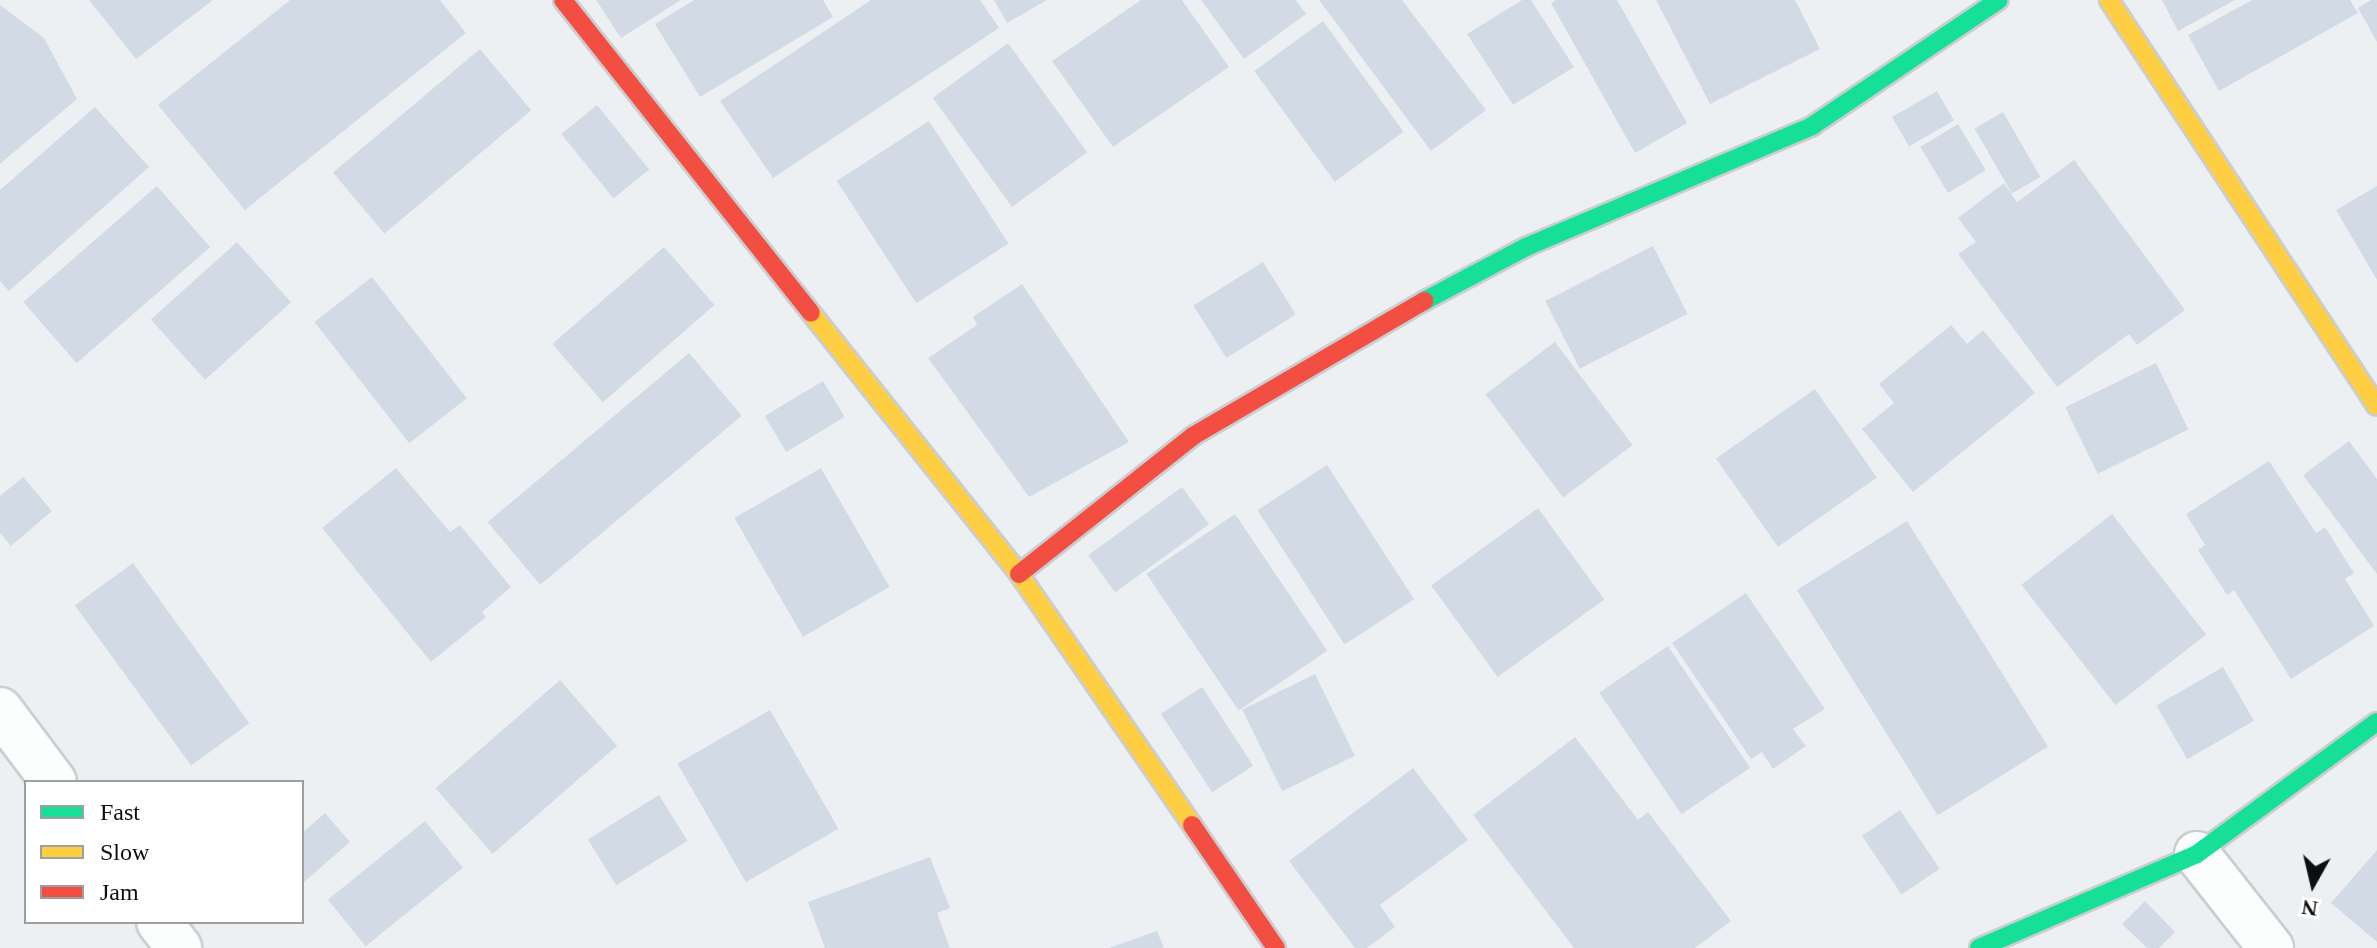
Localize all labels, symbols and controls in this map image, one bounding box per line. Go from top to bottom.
legend [24,780,304,924]
text: Fast [100,799,140,825]
text: Slow [100,839,149,865]
north arrow [2273,844,2353,924]
text: Jam [100,879,139,905]
text: N [2300,895,2319,922]

